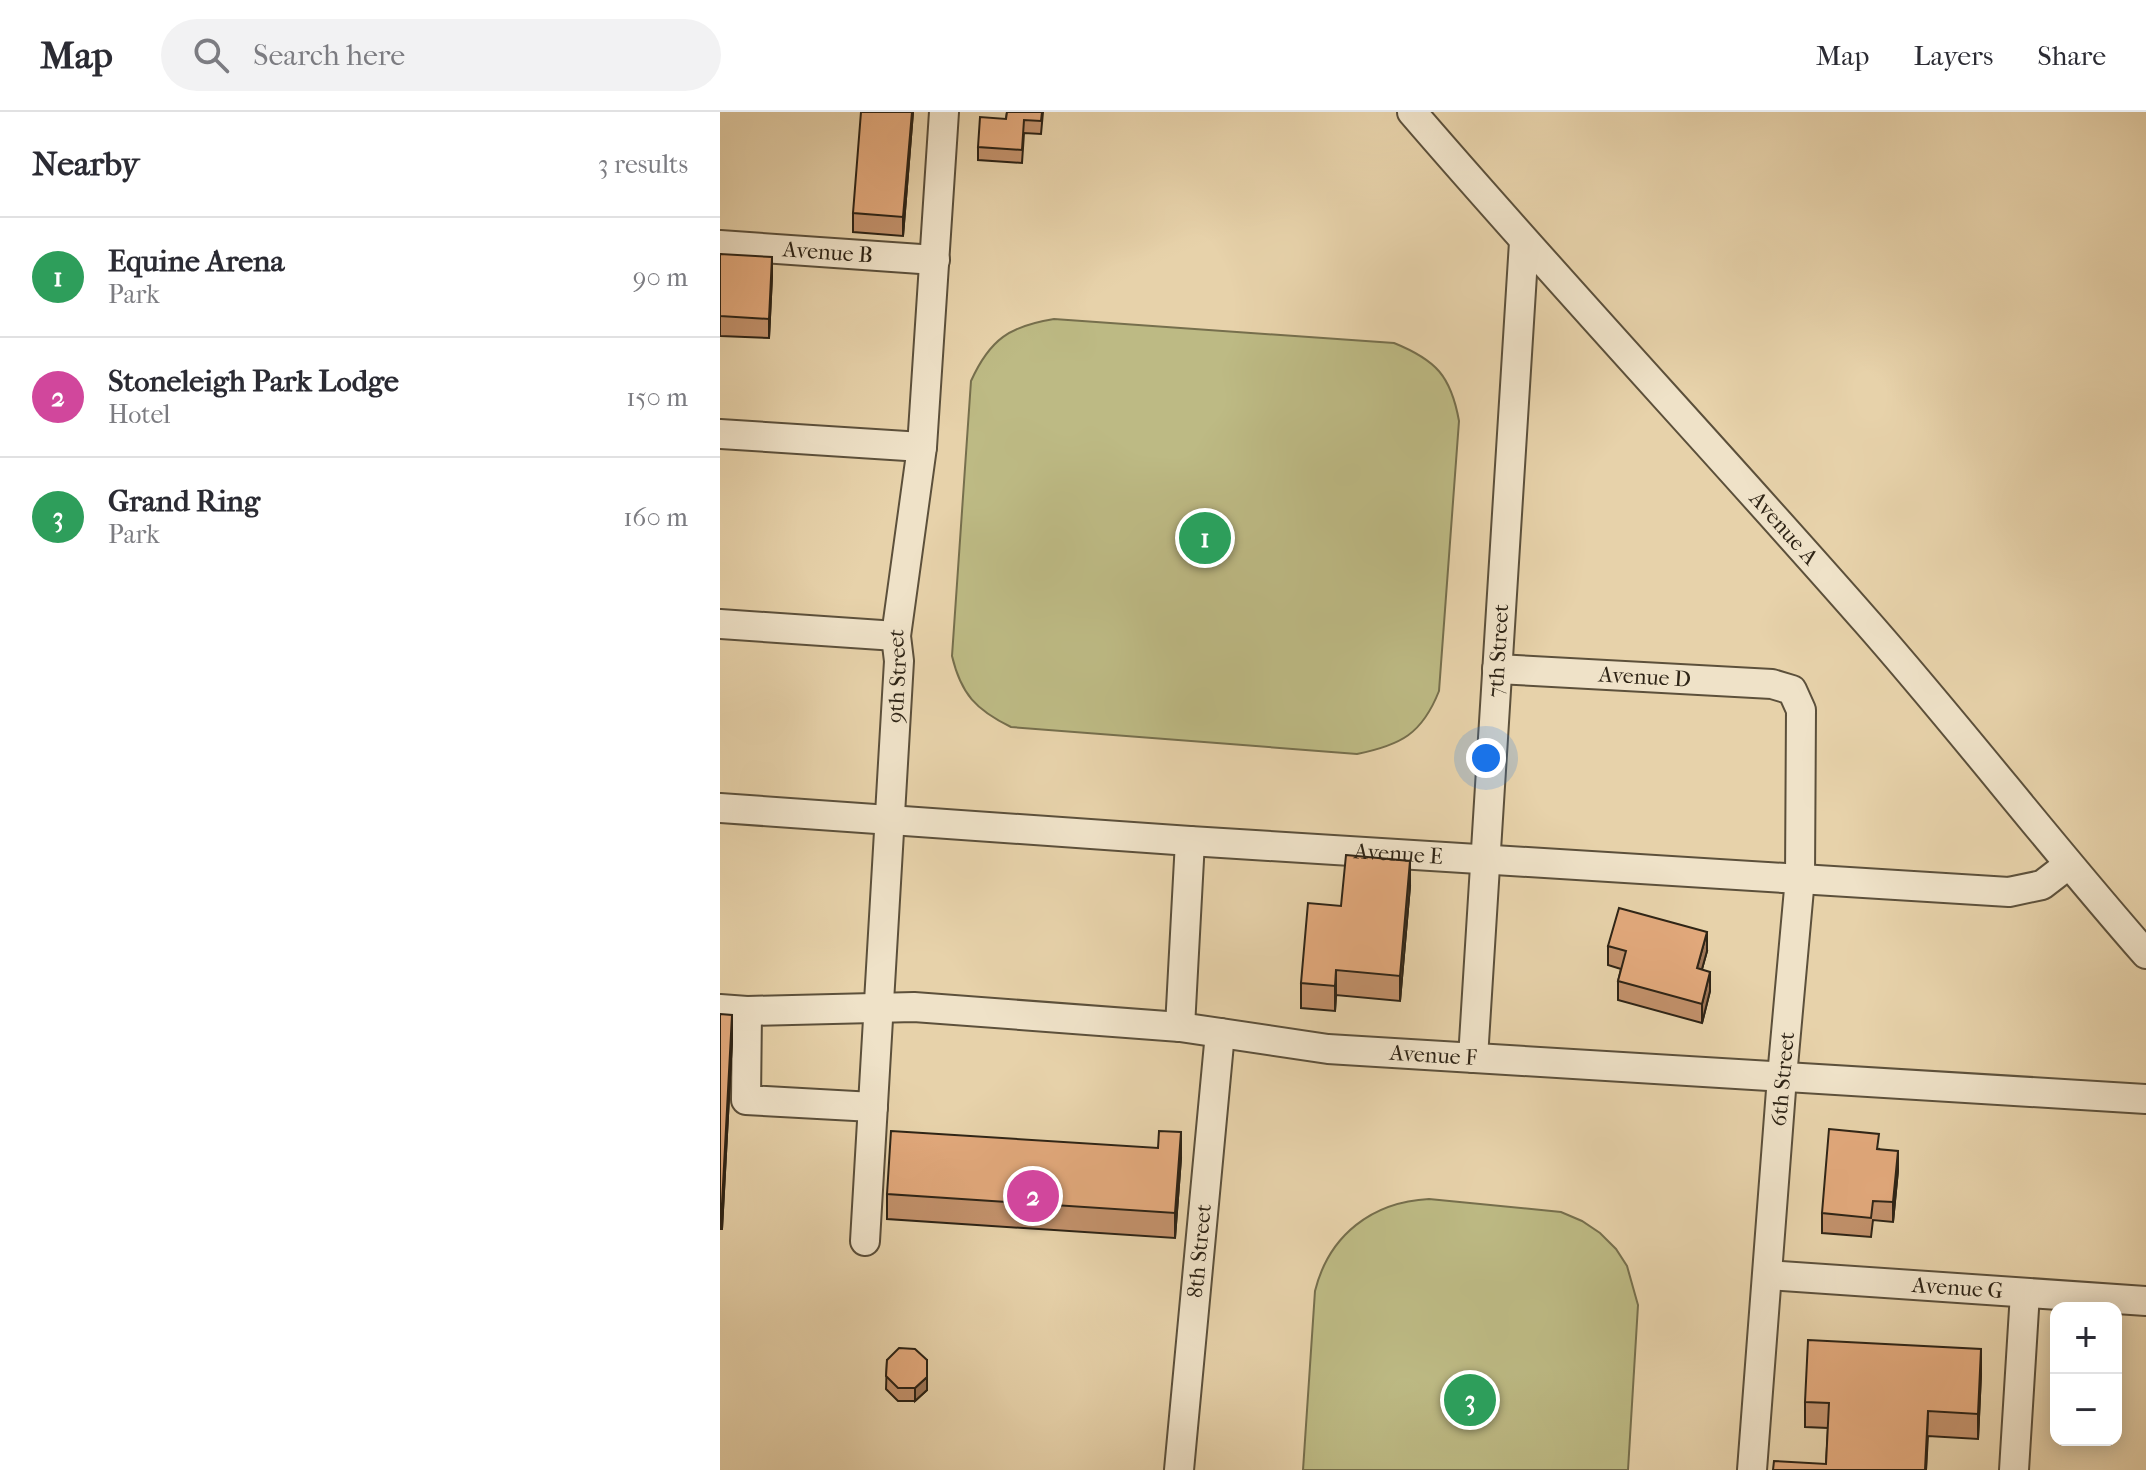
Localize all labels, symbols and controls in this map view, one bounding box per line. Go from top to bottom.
search box [161,19,721,91]
text: Map [40,33,113,78]
icon: search [189,33,233,77]
text: Search here [253,38,405,73]
text: Map [1816,39,1869,72]
text: Layers [1913,39,1993,72]
text: Share [2037,39,2106,72]
text: Nearby [32,144,139,184]
text: 3 results [598,149,688,180]
street label: Avenue B [781,236,874,269]
text: Equine Arena [108,244,284,279]
text: 1 [53,262,63,293]
text: 90 m [633,262,688,293]
text: Park [108,279,160,310]
text: Stoneleigh Park Lodge [108,364,399,399]
text: 2 [51,382,65,413]
text: 150 m [626,382,688,413]
text: Hotel [108,399,171,430]
text: Grand Ring [108,484,260,519]
street label: Avenue A [1743,485,1824,571]
text: 3 [53,502,63,533]
text: 160 m [623,502,688,533]
pin: 1 [1179,508,1231,568]
text: Park [108,519,160,550]
street label: 7th Street [1483,603,1514,698]
street label: 9th Street [882,627,912,724]
street label: Avenue D [1597,662,1692,693]
your location [1466,738,1506,778]
street label: Avenue E [1352,838,1444,870]
street label: 6th Street [1766,1030,1800,1127]
street label: Avenue F [1388,1040,1478,1071]
pin: 2 [1007,1166,1059,1226]
street label: 8th Street [1182,1203,1217,1299]
street label: Avenue G [1910,1272,2004,1304]
map controls [2050,1302,2122,1446]
button: + [2050,1302,2122,1374]
pin: 3 [1444,1370,1496,1430]
button: − [2050,1374,2122,1446]

